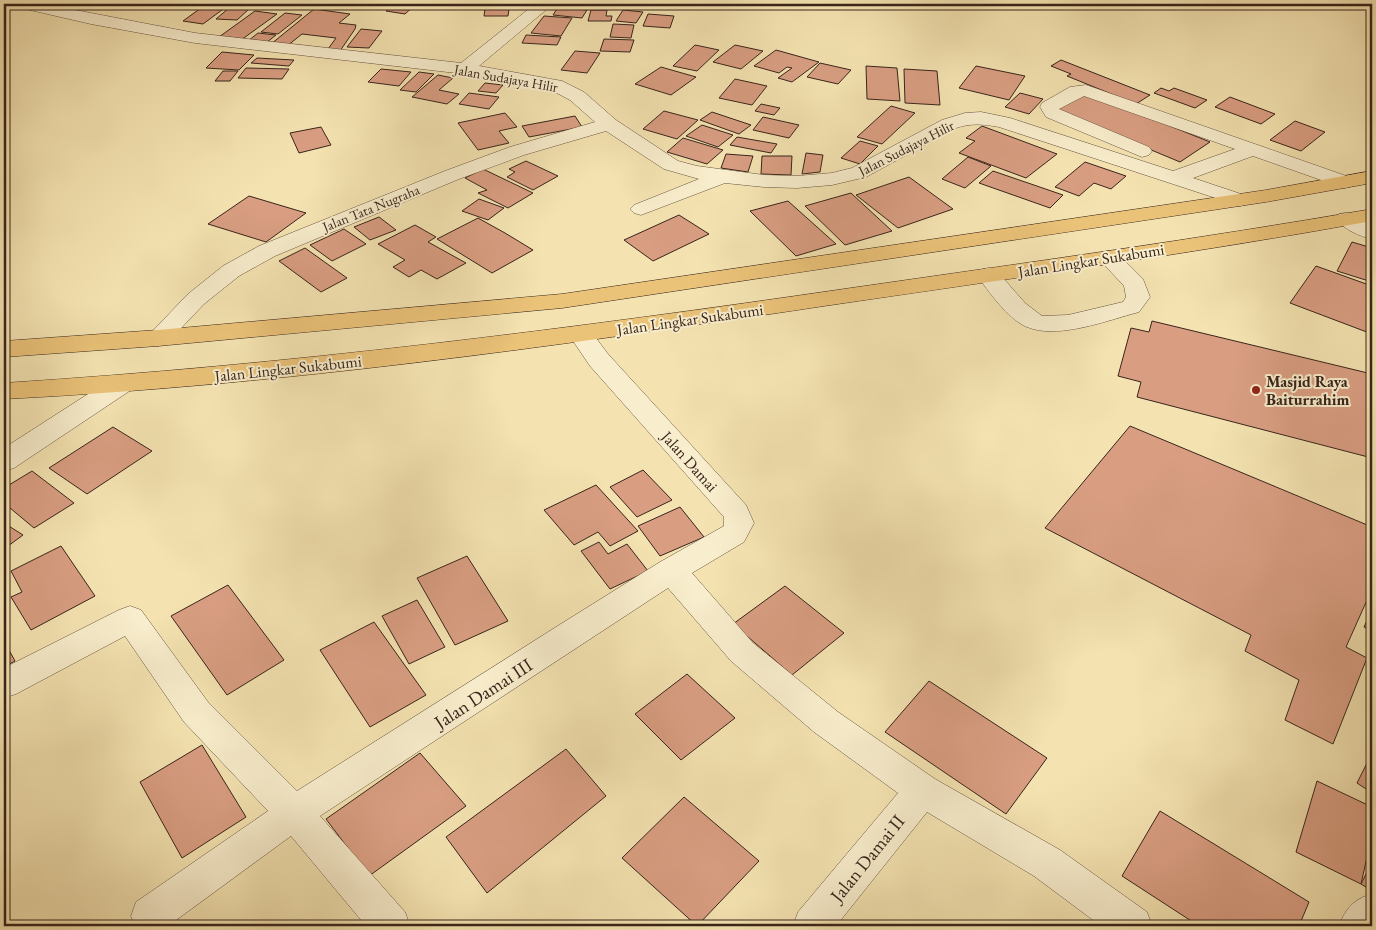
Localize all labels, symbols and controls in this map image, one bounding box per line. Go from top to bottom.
street label: Jalan Sudajaya Hilir [452,60,560,96]
street label: Jalan Sudajaya Hilir [854,116,957,180]
street label: Jalan Tata Nugraha [319,180,423,236]
street label: Jalan Lingkar Sukabumi [1015,239,1166,283]
street label: Jalan Lingkar Sukabumi [614,299,765,340]
street label: Jalan Lingkar Sukabumi [212,350,363,387]
place label: Masjid Raya Baiturrahim [1266,371,1349,410]
marker: Masjid Raya Baiturrahim [1250,384,1262,396]
street label: Jalan Damai [655,425,723,496]
street label: Jalan Damai III [428,652,538,736]
street label: Jalan Damai II [823,809,911,909]

